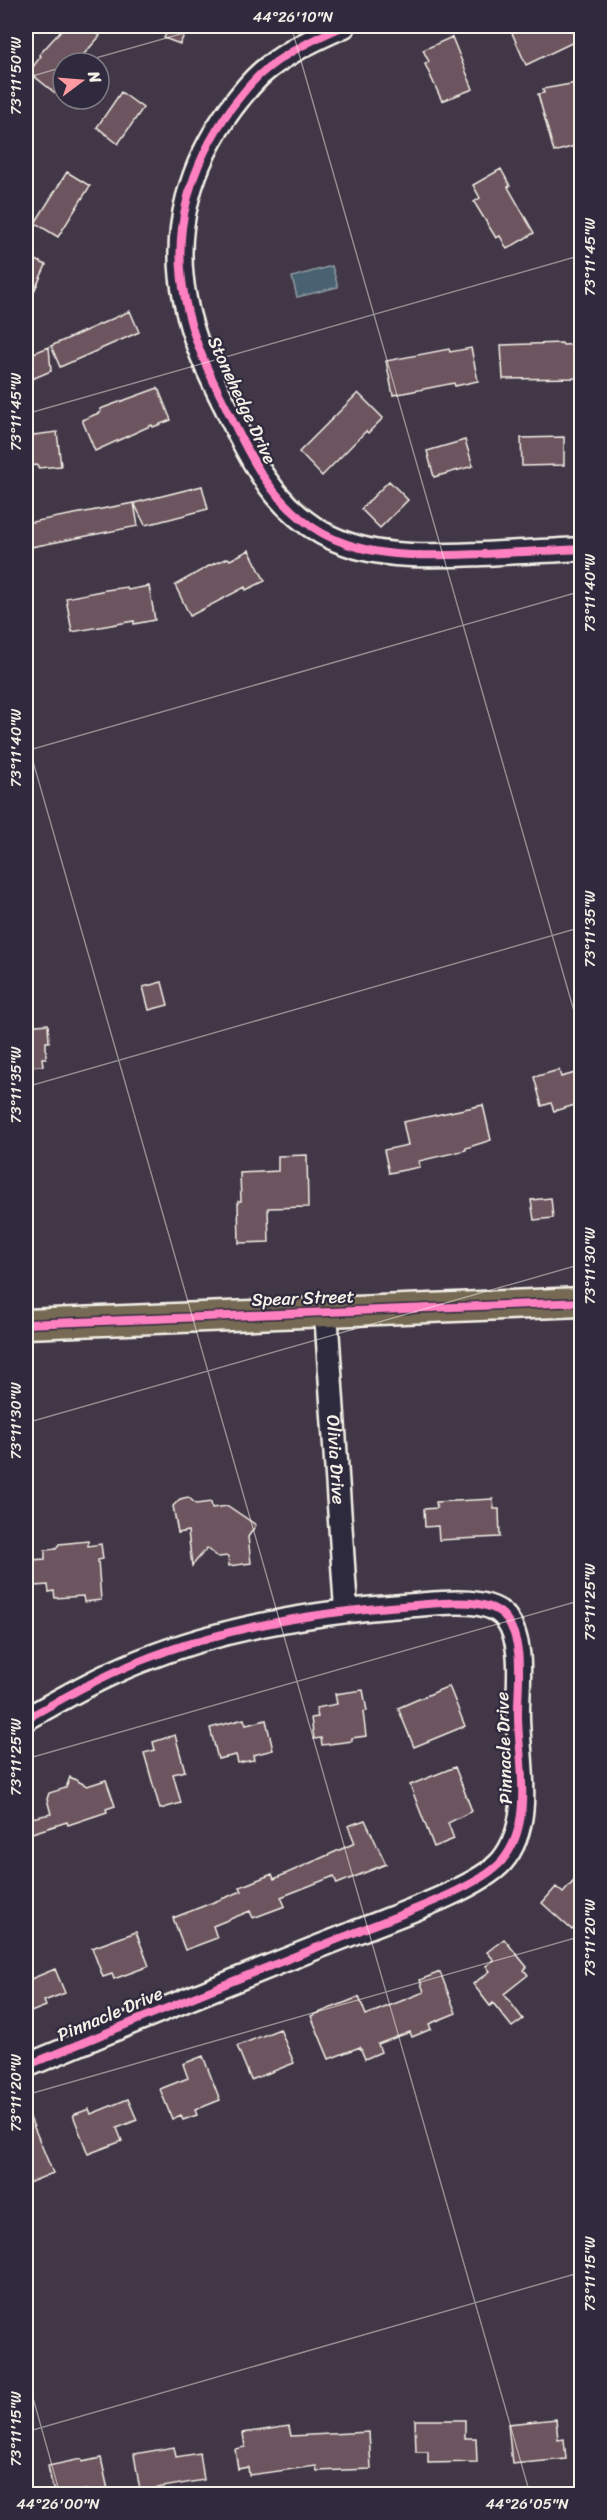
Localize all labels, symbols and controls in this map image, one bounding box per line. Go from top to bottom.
text: 44°26'10"N [253,4,334,30]
text: 73°11'50"W [3,37,29,115]
north arrow [51,51,111,111]
text: N [79,67,111,87]
text: 73°11'45"W [577,218,603,296]
street label: Stonehedge Drive [198,331,286,470]
text: 73°11'45"W [3,373,29,451]
text: 73°11'40"W [577,553,603,632]
text: 73°11'40"W [3,708,29,787]
text: 73°11'35"W [577,890,603,967]
text: 73°11'35"W [3,1046,29,1123]
text: 73°11'30"W [577,1227,603,1305]
street label: Spear Street [251,1280,355,1316]
text: 73°11'30"W [3,1382,29,1460]
street label: Olivia Drive [317,1414,355,1505]
text: 73°11'25"W [577,1563,603,1641]
street label: Pinnacle Drive [486,1691,522,1805]
text: 73°11'25"W [3,1718,29,1796]
text: 73°11'20"W [577,1899,603,1977]
street label: Pinnacle Drive [52,1977,168,2051]
text: 73°11'20"W [3,2054,29,2132]
text: 73°11'15"W [577,2236,603,2312]
text: 73°11'15"W [3,2391,29,2467]
text: 44°26'00"N [16,2491,100,2517]
text: 44°26'05"N [485,2491,569,2517]

